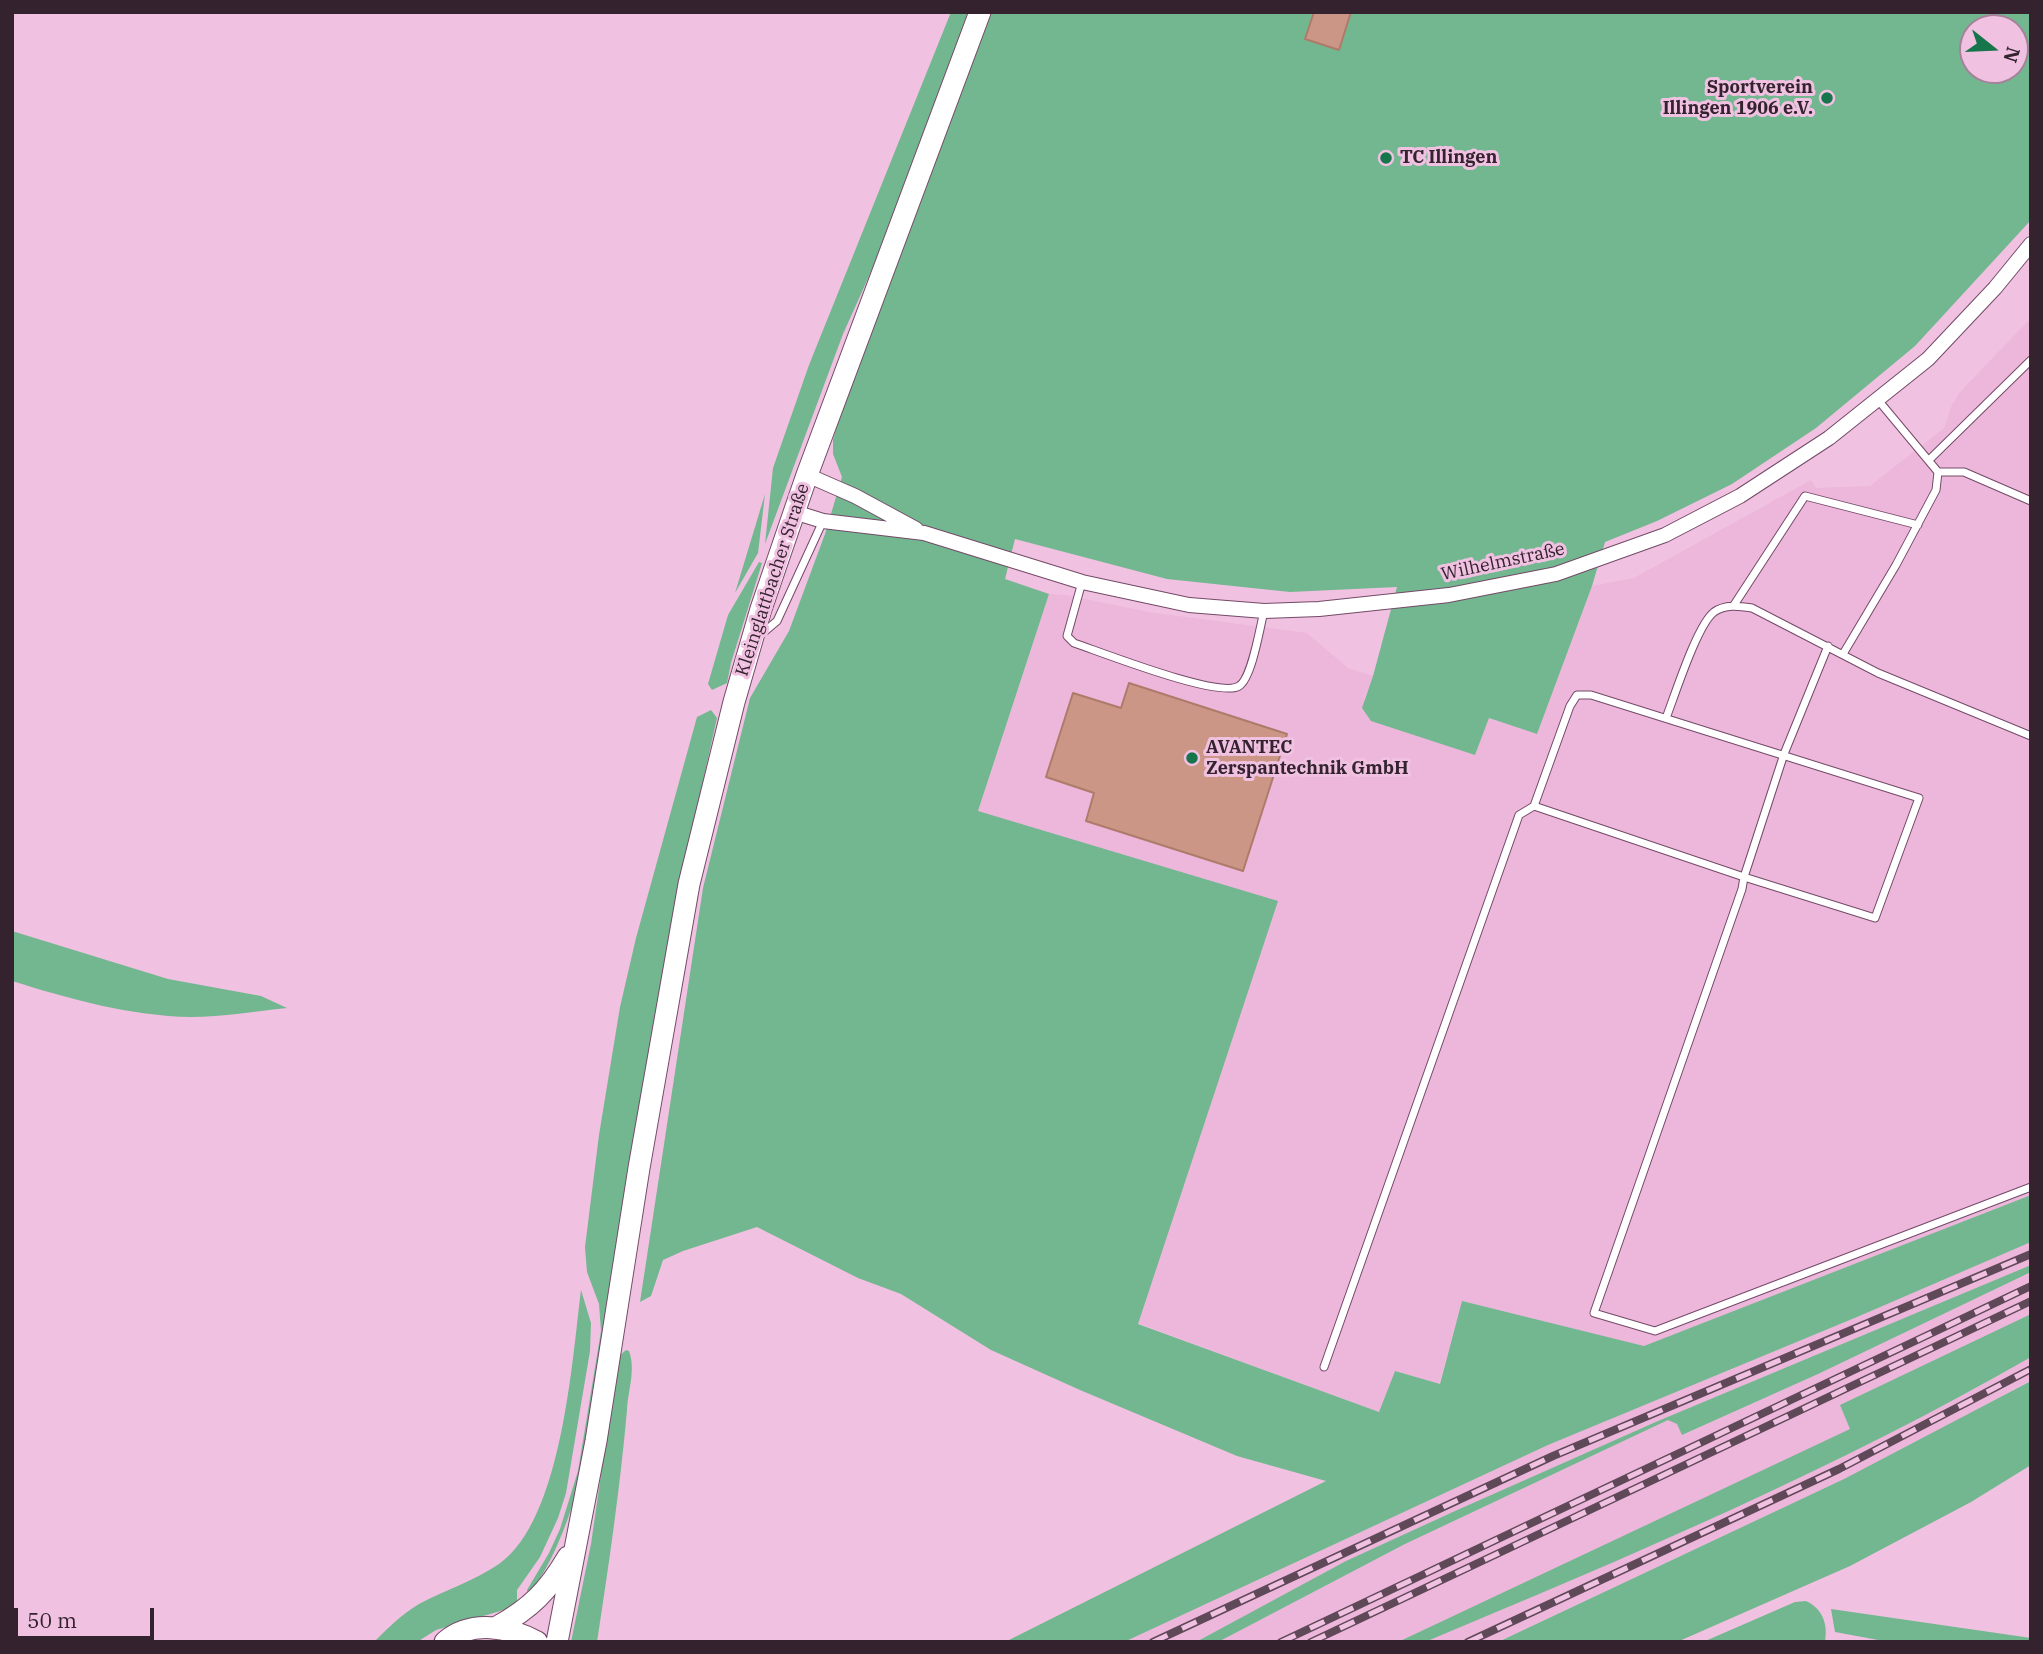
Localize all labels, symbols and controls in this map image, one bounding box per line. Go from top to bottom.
north arrow [1959,14,2029,84]
text: N [1998,44,2026,66]
place label: Sportverein Illingen 1906 e.V. [1663,77,1813,119]
marker: Sportverein Illingen 1906 e.V. [1819,90,1835,106]
place label: TC Illingen [1400,147,1497,169]
marker: TC Illingen [1378,150,1394,166]
street label: Kleinglattbacher Straße [732,481,814,679]
street label: Wilhelmstraße [1439,538,1567,586]
place label: AVANTEC Zerspantechnik GmbH [1206,737,1409,780]
marker: AVANTEC Zerspantechnik GmbH [1184,750,1200,766]
scale bar [18,1594,158,1638]
text: 50 m [27,1606,77,1634]

